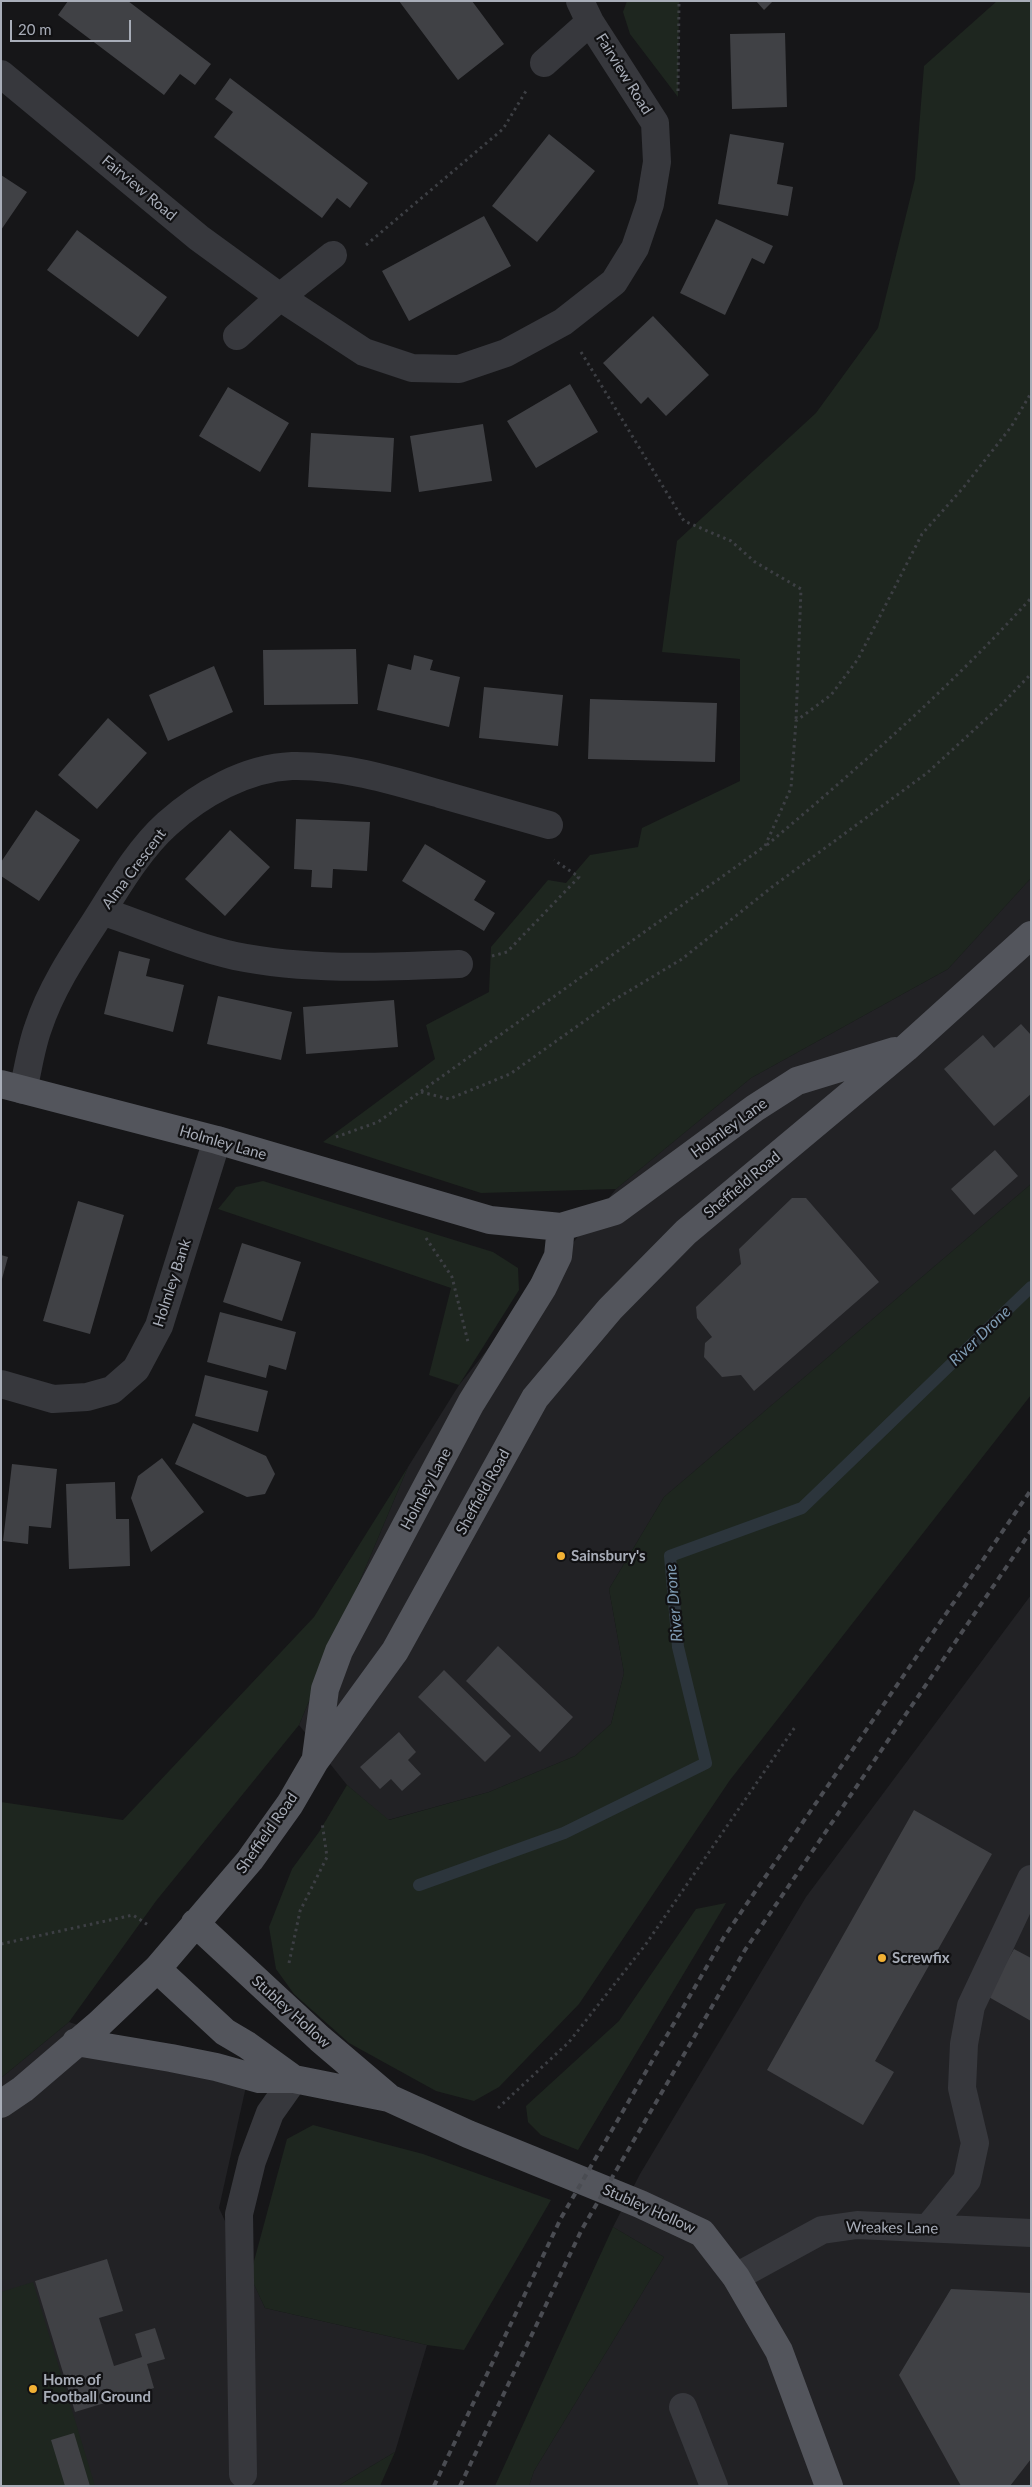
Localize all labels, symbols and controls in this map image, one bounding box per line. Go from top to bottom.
scale bar [12,10,134,42]
text: 20 m [18,20,52,38]
street label: Fairview Road [592,30,656,118]
street label: Fairview Road [98,152,180,224]
street label: Alma Crescent [98,825,170,913]
street label: Holmley Lane [687,1094,771,1162]
street label: Holmley Lane [177,1122,269,1164]
street label: Sheffield Road [700,1148,784,1222]
street label: Holmley Bank [149,1237,195,1329]
water label: River Drone [945,1302,1015,1370]
street label: Holmley Lane [397,1445,455,1533]
street label: Sheffield Road [452,1446,514,1538]
place label: Sainsbury's [571,1547,646,1565]
marker: Sainsbury's [555,1550,567,1562]
water label: River Drone [661,1563,687,1643]
street label: Sheffield Road [233,1789,301,1877]
place label: Screwfix [892,1949,950,1967]
marker: Screwfix [876,1952,888,1964]
street label: Stubley Hollow [248,1972,334,2052]
street label: Stubley Hollow [600,2180,698,2238]
street label: Wreakes Lane [846,2218,938,2238]
place label: Home of Football Ground [43,2371,151,2406]
marker: Home of Football Ground [27,2383,39,2395]

